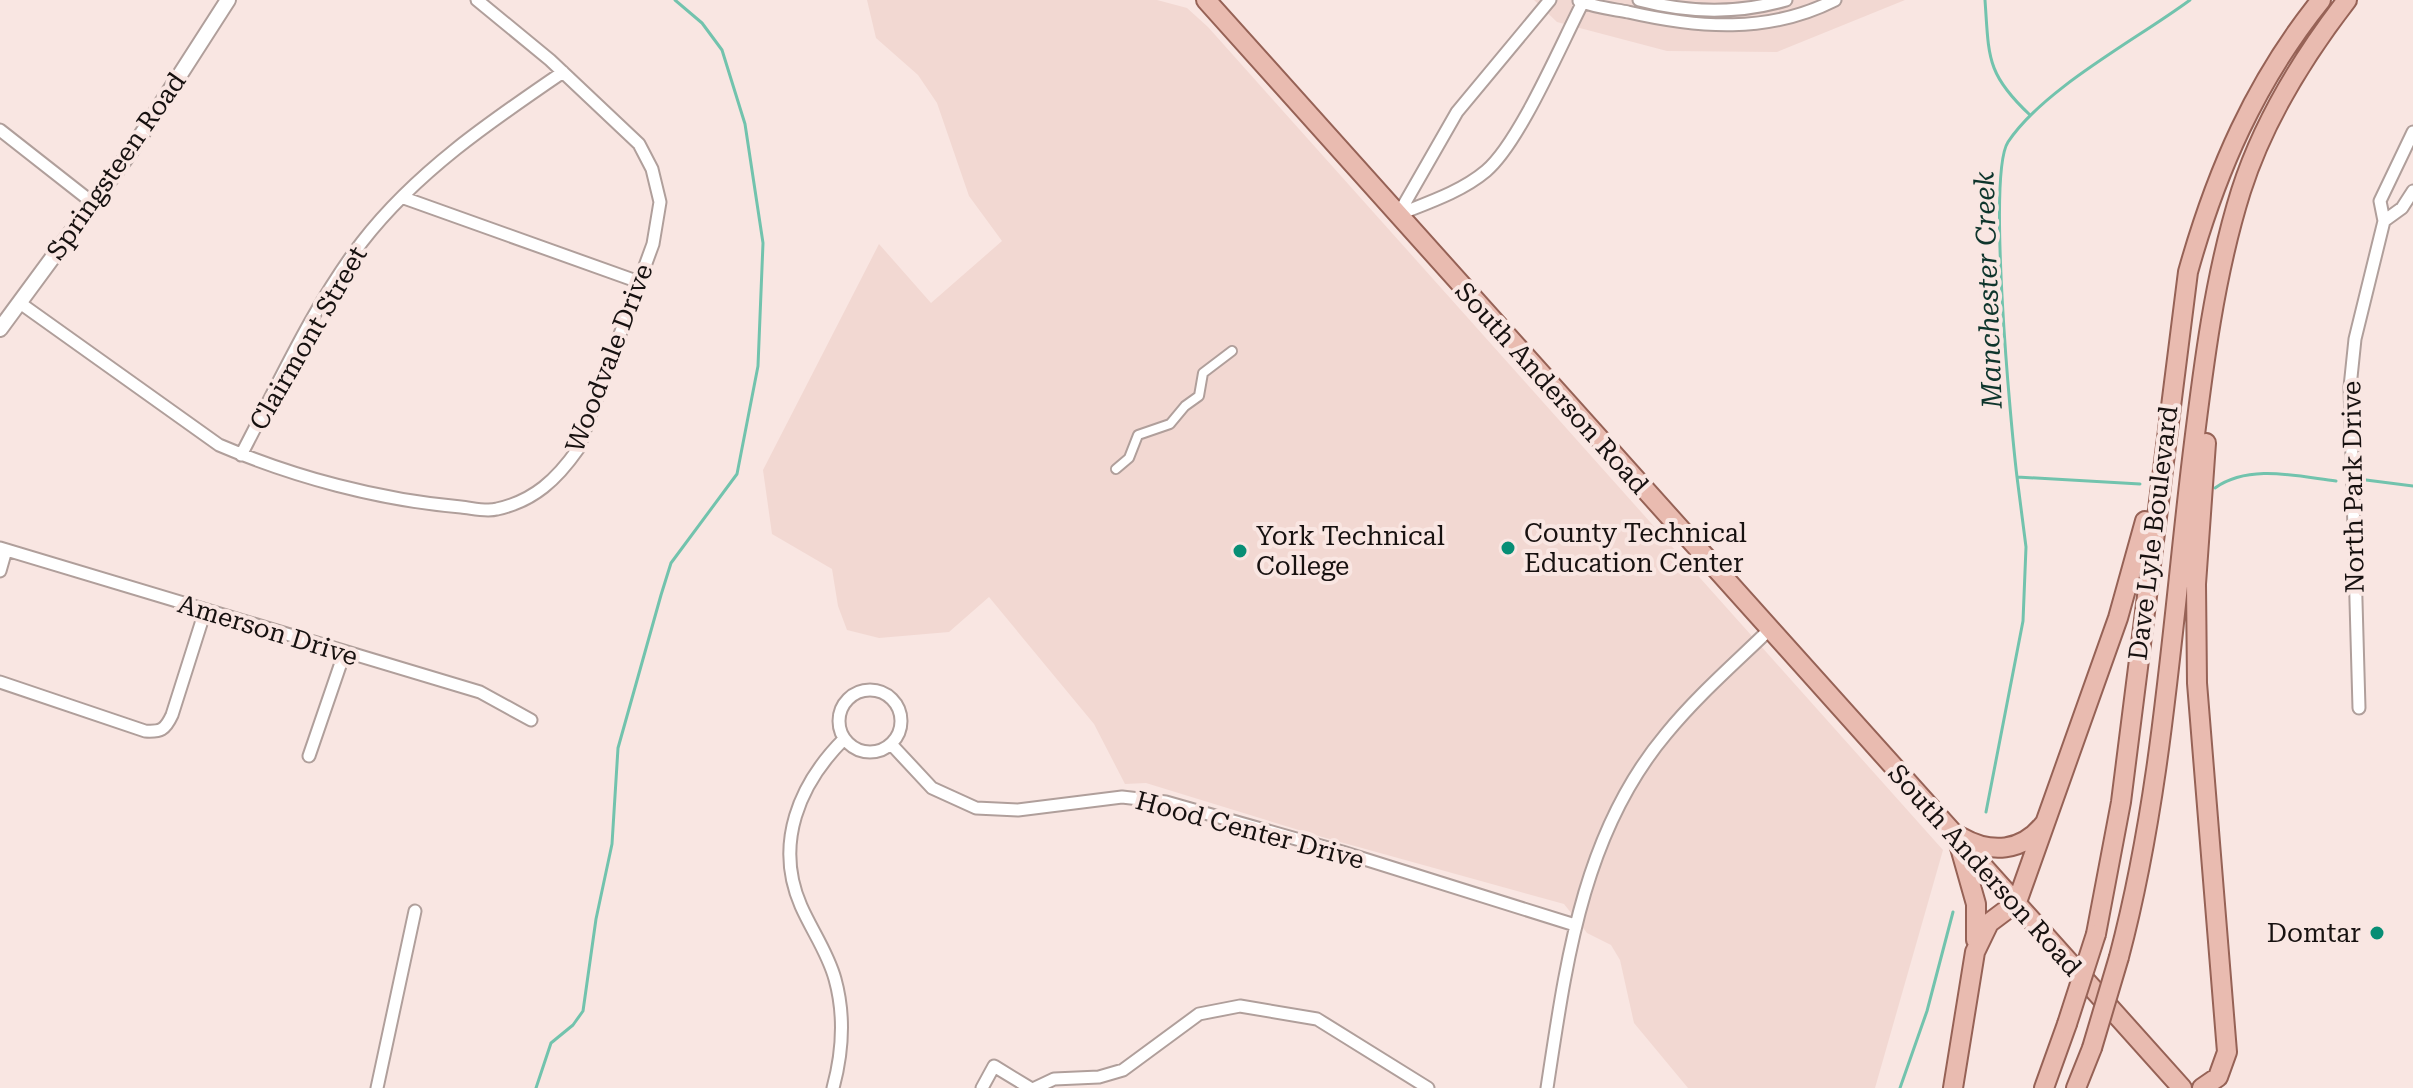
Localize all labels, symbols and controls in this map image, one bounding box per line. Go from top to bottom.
street label: Springsteen Road [40,66,192,265]
water label: Manchester Creek [1967,170,2009,410]
street label: Clairmont Street [243,241,373,435]
street label: Woodvale Drive [559,260,659,456]
street label: South Anderson Road [1449,276,1655,500]
street label: North Park Drive [2336,381,2370,593]
street label: Dave Lyle Boulevard [2122,404,2184,662]
place label: County Technical Education Center [1524,518,1747,578]
place label: York Technical College [1256,521,1445,581]
marker: County Technical Education Center [1499,539,1517,557]
marker: York Technical College [1231,542,1249,560]
street label: Amerson Drive [175,588,361,672]
street label: South Anderson Road [1882,758,2088,982]
street label: Hood Center Drive [1133,785,1367,875]
place label: Domtar [2267,918,2361,948]
marker: Domtar [2368,924,2386,942]

